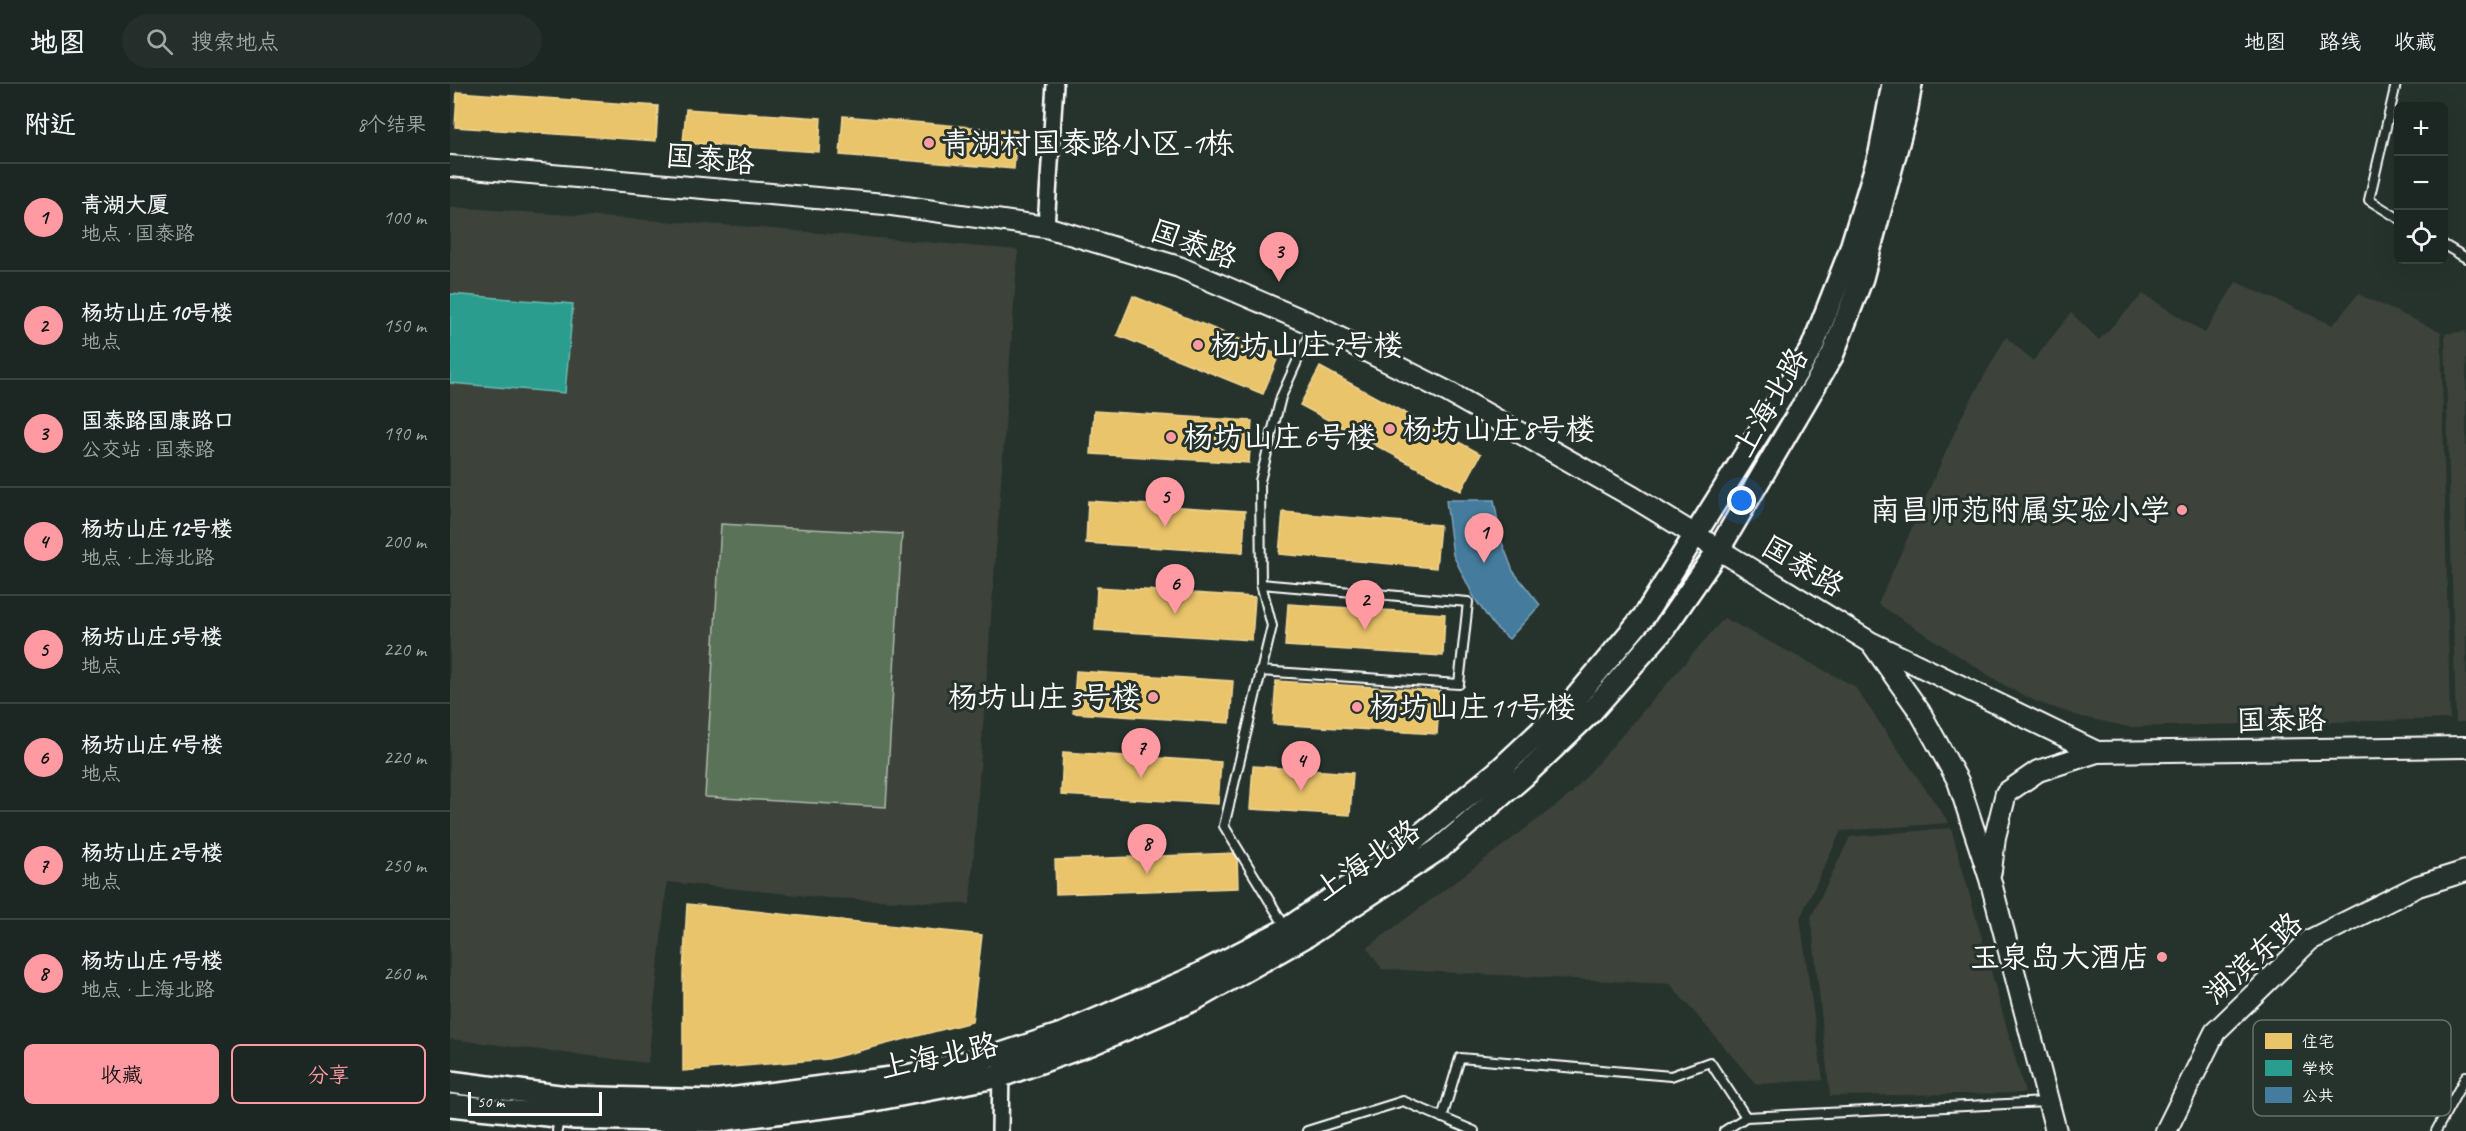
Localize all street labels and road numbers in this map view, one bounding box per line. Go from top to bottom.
street label: 国泰路 [664,136,756,182]
street label: 国泰路 [1145,211,1243,277]
street label: 上海北路 [1724,341,1816,463]
street label: 国泰路 [1755,527,1851,605]
street label: 国泰路 [2236,700,2326,740]
street label: 上海北路 [1307,811,1427,909]
street label: 湖滨东路 [2196,904,2310,1012]
street label: 上海北路 [876,1025,1002,1087]

